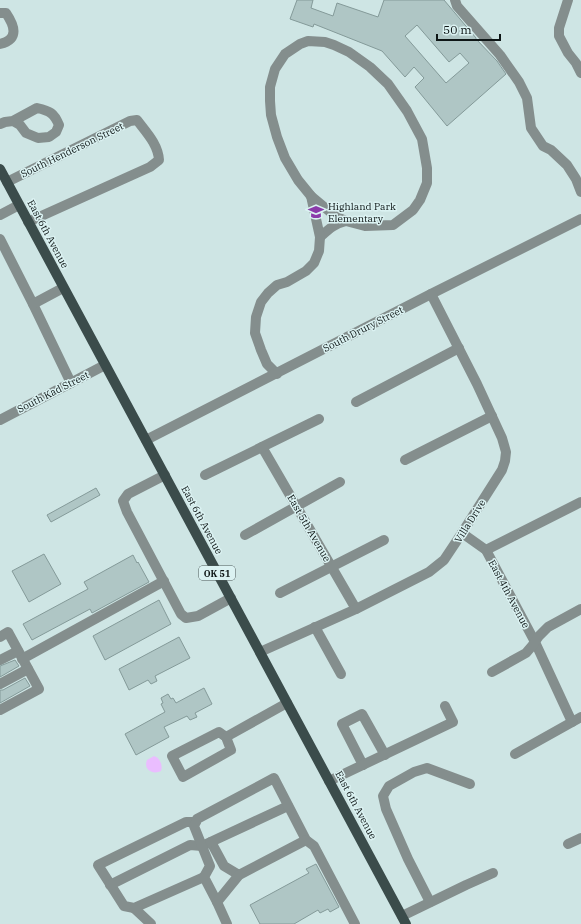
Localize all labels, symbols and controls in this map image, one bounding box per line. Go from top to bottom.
scale bar [437,16,500,42]
text: 50 m [443,22,472,37]
street label: South Henderson Street [19,119,126,181]
street label: East 6th Avenue [24,197,72,271]
place label: Highland Park Elementary [328,200,396,225]
school or university icon: Highland Park Elementary [307,203,325,221]
street label: South Drury Street [321,303,406,355]
street label: South Kad Street [15,368,91,416]
street label: East 6th Avenue [178,483,226,557]
street label: East 5th Avenue [284,492,334,564]
street label: Villa Drive [452,497,488,545]
street label: East 4th Avenue [485,557,533,631]
road number: OK 51 [199,566,235,580]
street label: East 6th Avenue [332,768,380,842]

